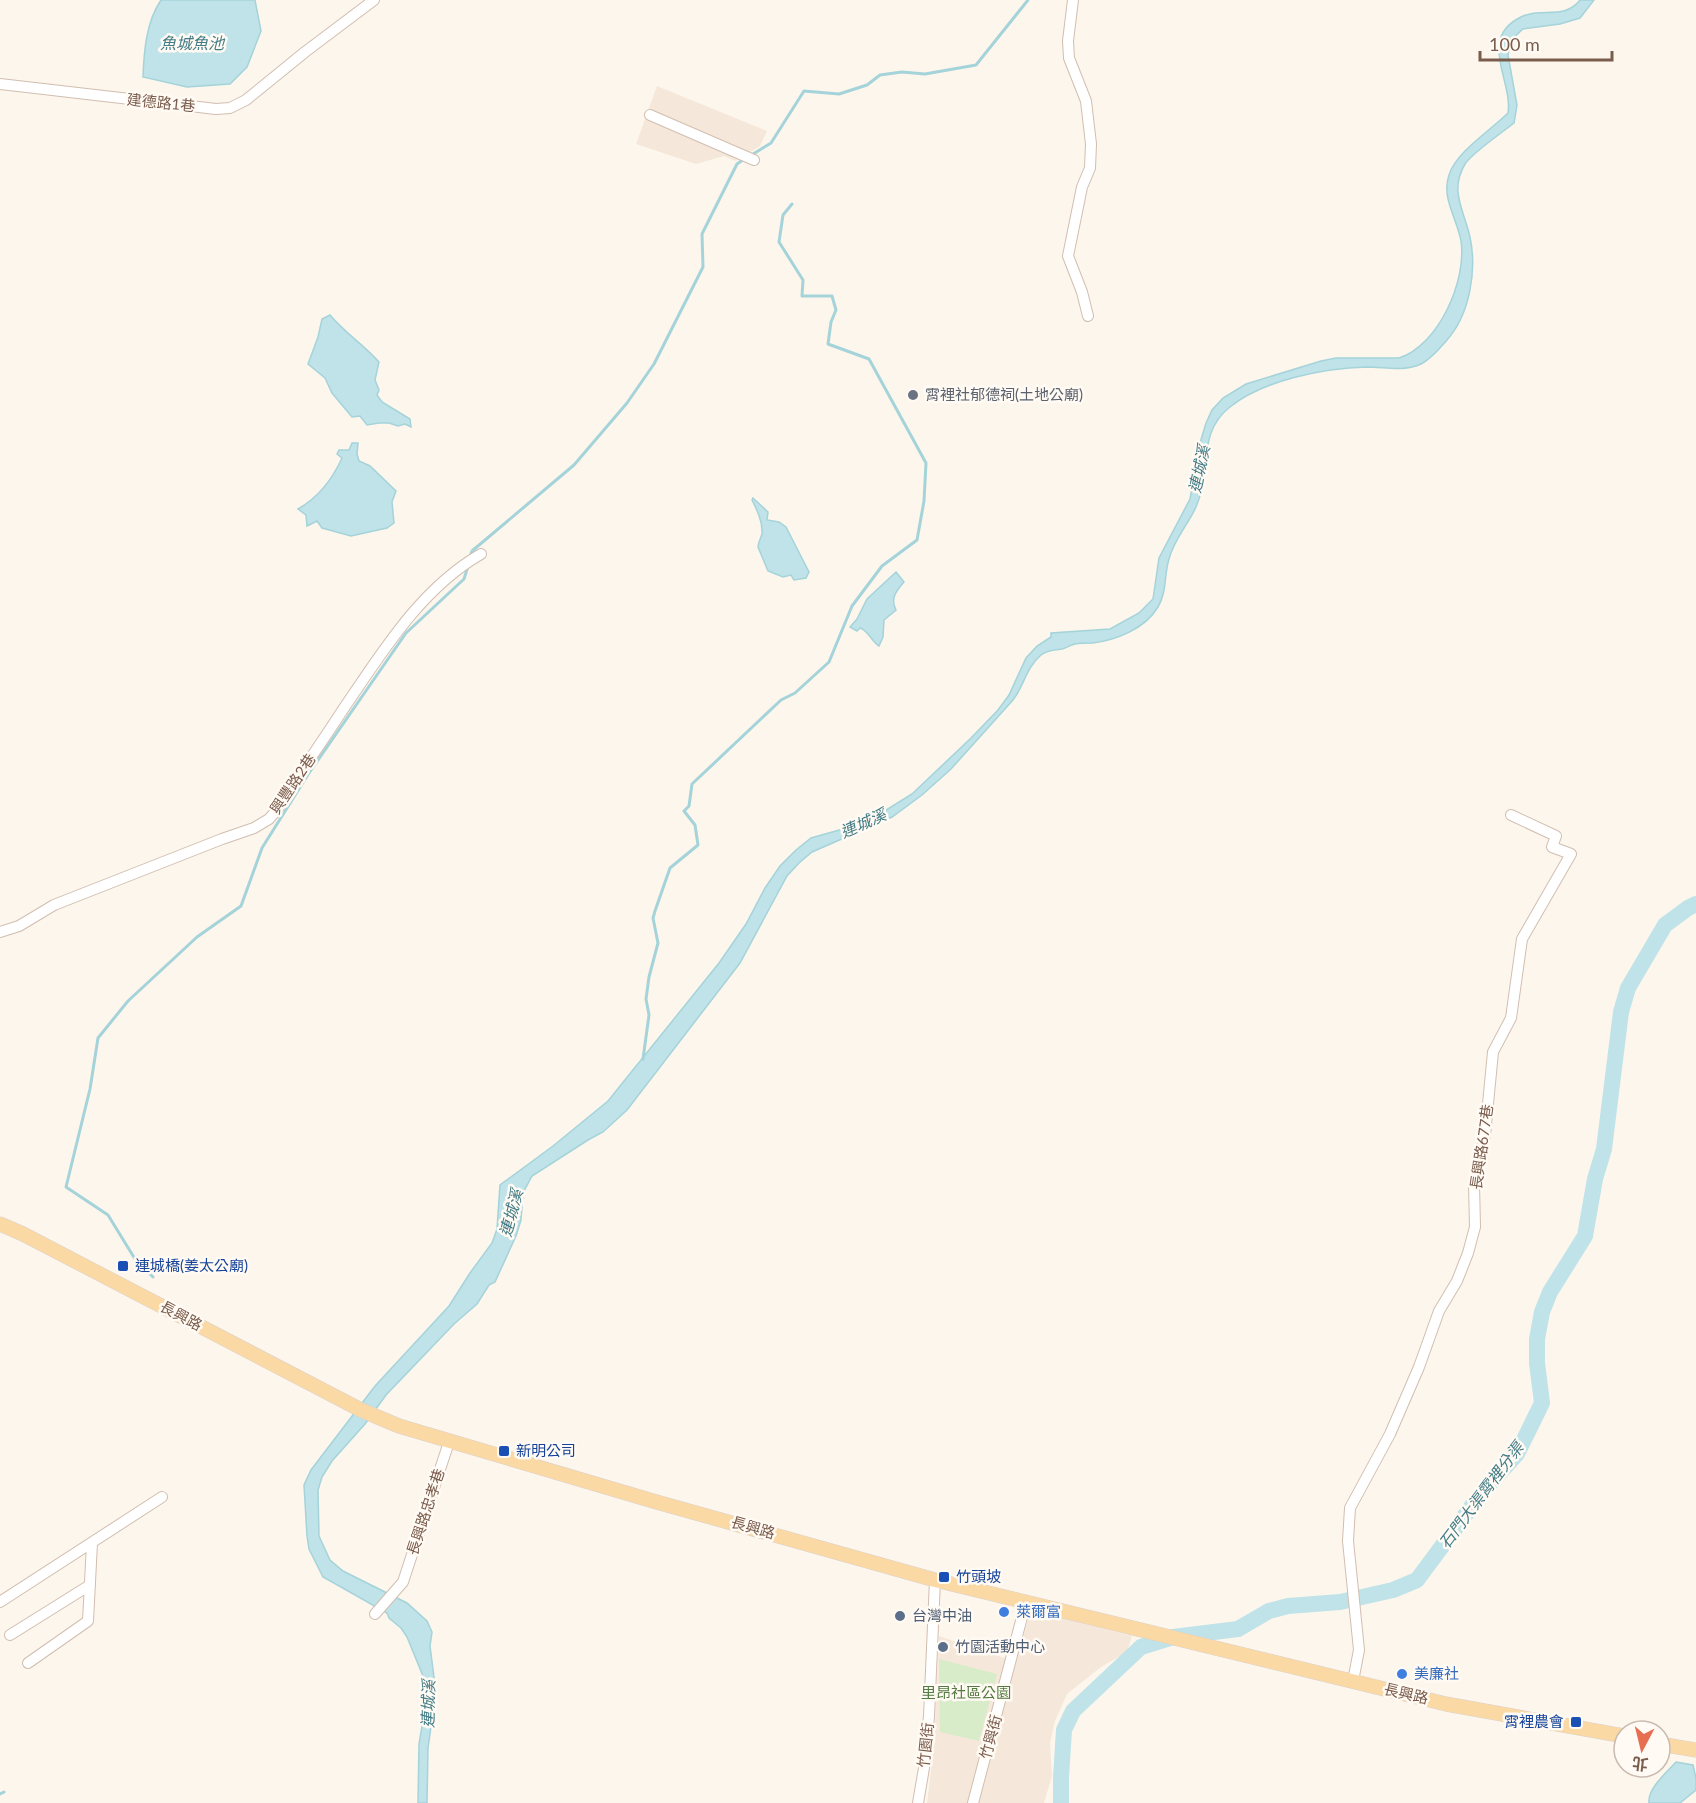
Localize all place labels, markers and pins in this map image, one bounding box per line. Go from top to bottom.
place label: 霄裡社郁德祠(土地公廟) [925,385,1083,403]
marker: 霄裡社郁德祠(土地公廟) [906,388,920,402]
place label: 連城橋(姜太公廟) [135,1256,248,1274]
marker: 連城橋(姜太公廟) [116,1259,130,1273]
place label: 新明公司 [516,1441,576,1459]
marker: 新明公司 [497,1444,511,1458]
place label: 竹頭坡 [956,1567,1001,1585]
marker: 竹頭坡 [937,1570,951,1584]
place label: 萊爾富 [1016,1602,1061,1620]
marker: 萊爾富 [997,1605,1011,1619]
place label: 台灣中油 [912,1606,972,1624]
marker: 台灣中油 [893,1609,907,1623]
place label: 竹園活動中心 [955,1637,1045,1655]
marker: 竹園活動中心 [936,1640,950,1654]
place label: 美廉社 [1414,1664,1459,1682]
marker: 美廉社 [1395,1667,1409,1681]
place label: 霄裡農會 [1504,1712,1564,1730]
marker: 霄裡農會 [1569,1715,1583,1729]

